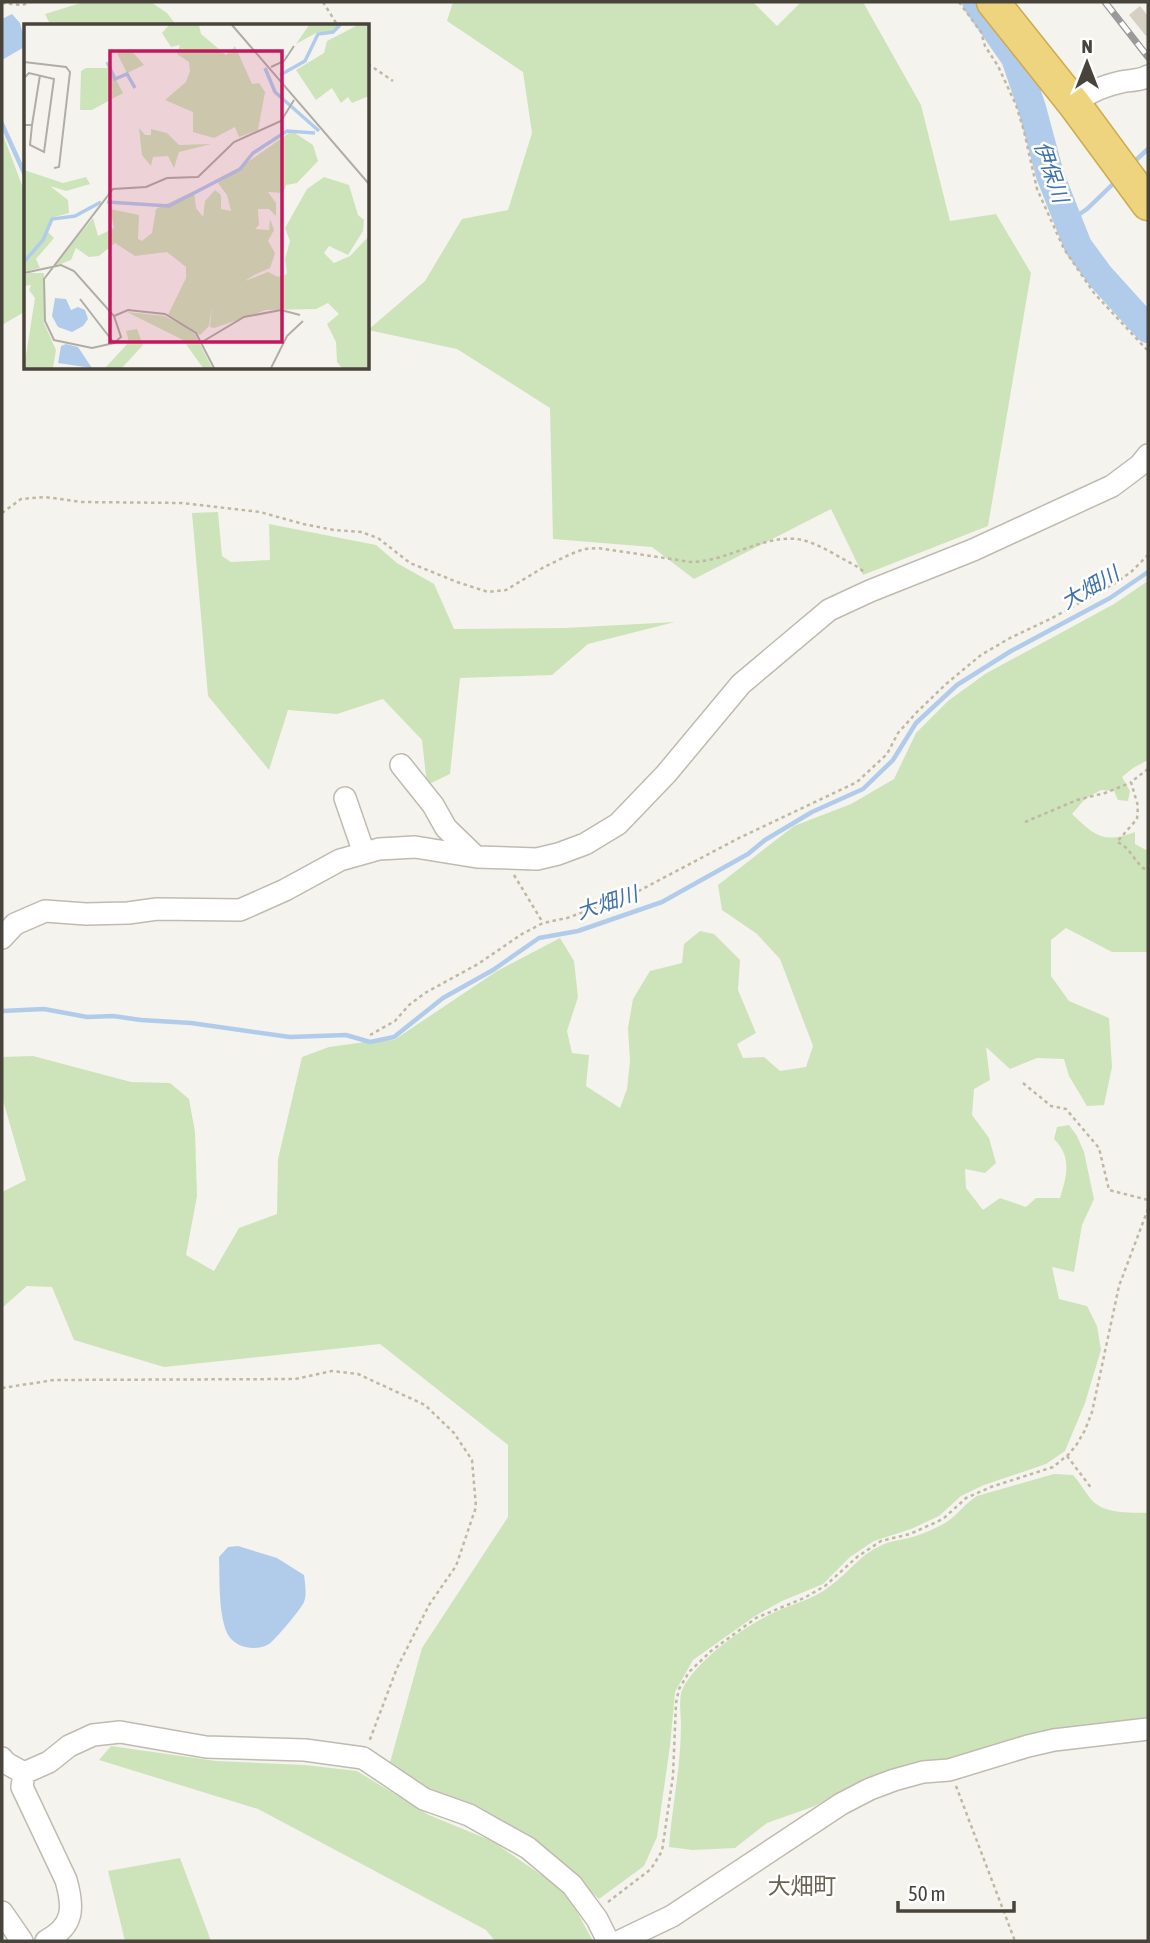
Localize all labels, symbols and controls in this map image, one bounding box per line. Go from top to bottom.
inset map [24,24,369,369]
north arrow [1052,28,1122,98]
text: N [1081,35,1093,57]
water label: 伊保川 [1030,138,1074,207]
water label: 大畑川 [1056,560,1125,613]
water label: 大畑川 [573,880,642,923]
scale bar [898,1870,1014,1914]
district label: 大畑町 [768,1873,837,1899]
text: 50 m [908,1881,946,1905]

